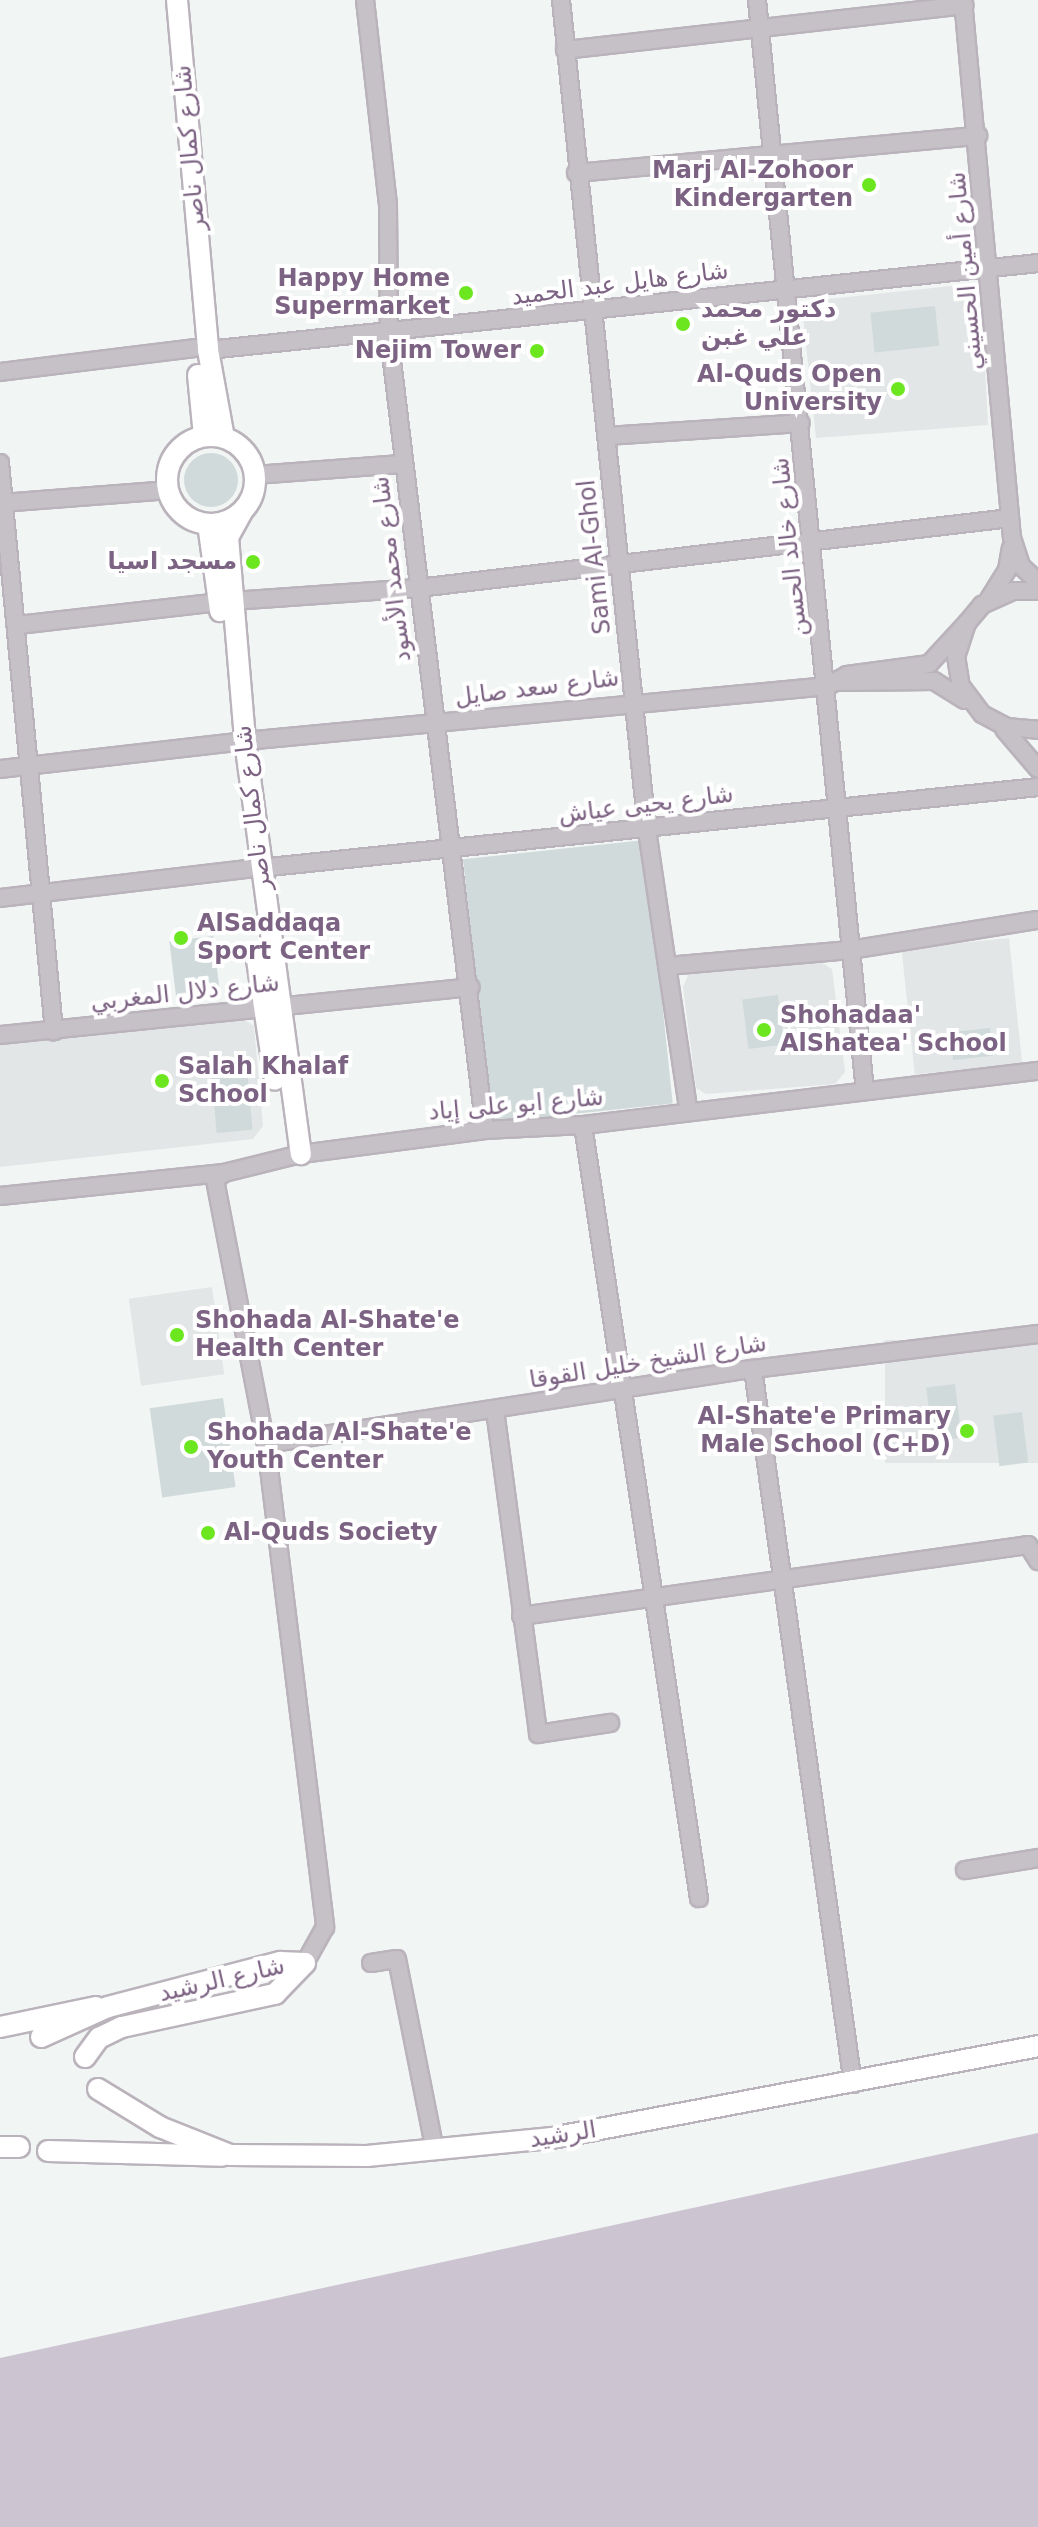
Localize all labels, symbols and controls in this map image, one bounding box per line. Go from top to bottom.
street label: شارع كمال ناصر [168,64,212,232]
place label: Marj Al-Zohoor Kindergarten [652,157,853,213]
street label: شارع أمين الحسيني [943,171,989,371]
marker: Marj Al-Zohoor Kindergarten [860,176,878,194]
street label: شارع هايل عبد الحميد [510,256,730,312]
place label: Happy Home Supermarket [274,265,450,321]
marker: Happy Home Supermarket [457,284,475,302]
place label: دكتور محمد علي غبن [701,296,836,352]
marker: دكتور محمد علي غبن [672,313,694,335]
place label: Nejim Tower [355,337,521,365]
marker: Nejim Tower [528,342,546,360]
place label: Al-Quds Open University [697,361,882,417]
marker: Al-Quds Open University [889,380,907,398]
street label: شارع خالد الحسن [766,456,814,638]
street label: شارع محمد الأسود [366,474,418,664]
street label: Sami Al-Ghol [573,478,617,636]
place label: مسجد اسيا [108,548,237,576]
marker: مسجد اسيا [244,553,262,571]
street label: شارع سعد صايل [453,664,621,712]
street label: شارع كمال ناصر [229,724,277,892]
street label: شارع يحيى عياش [557,780,735,830]
place label: AlSaddaqa Sport Center [197,910,370,966]
marker: AlSaddaqa Sport Center [172,929,190,947]
street label: شارع دلال المغربي [89,969,281,1017]
place label: Shohadaa' AlShatea' School [780,1002,1007,1058]
marker: Shohadaa' AlShatea' School [755,1021,773,1039]
place label: Salah Khalaf School [178,1053,348,1109]
marker: Salah Khalaf School [153,1072,171,1090]
street label: شارع ابو على إياد [427,1083,605,1127]
place label: Shohada Al-Shate'e Health Center [195,1307,460,1363]
marker: Shohada Al-Shate'e Health Center [166,1324,188,1346]
street label: شارع الشيخ خليل القوقا [527,1329,769,1395]
place label: Al-Shate'e Primary Male School (C+D) [698,1403,951,1459]
place label: Shohada Al-Shate'e Youth Center [207,1419,472,1475]
marker: Al-Shate'e Primary Male School (C+D) [958,1422,976,1440]
marker: Shohada Al-Shate'e Youth Center [182,1438,200,1456]
place label: Al-Quds Society [224,1519,438,1547]
marker: Al-Quds Society [199,1524,217,1542]
street label: شارع الرشيد [156,1952,288,2008]
street label: الرشيد [528,2116,598,2154]

